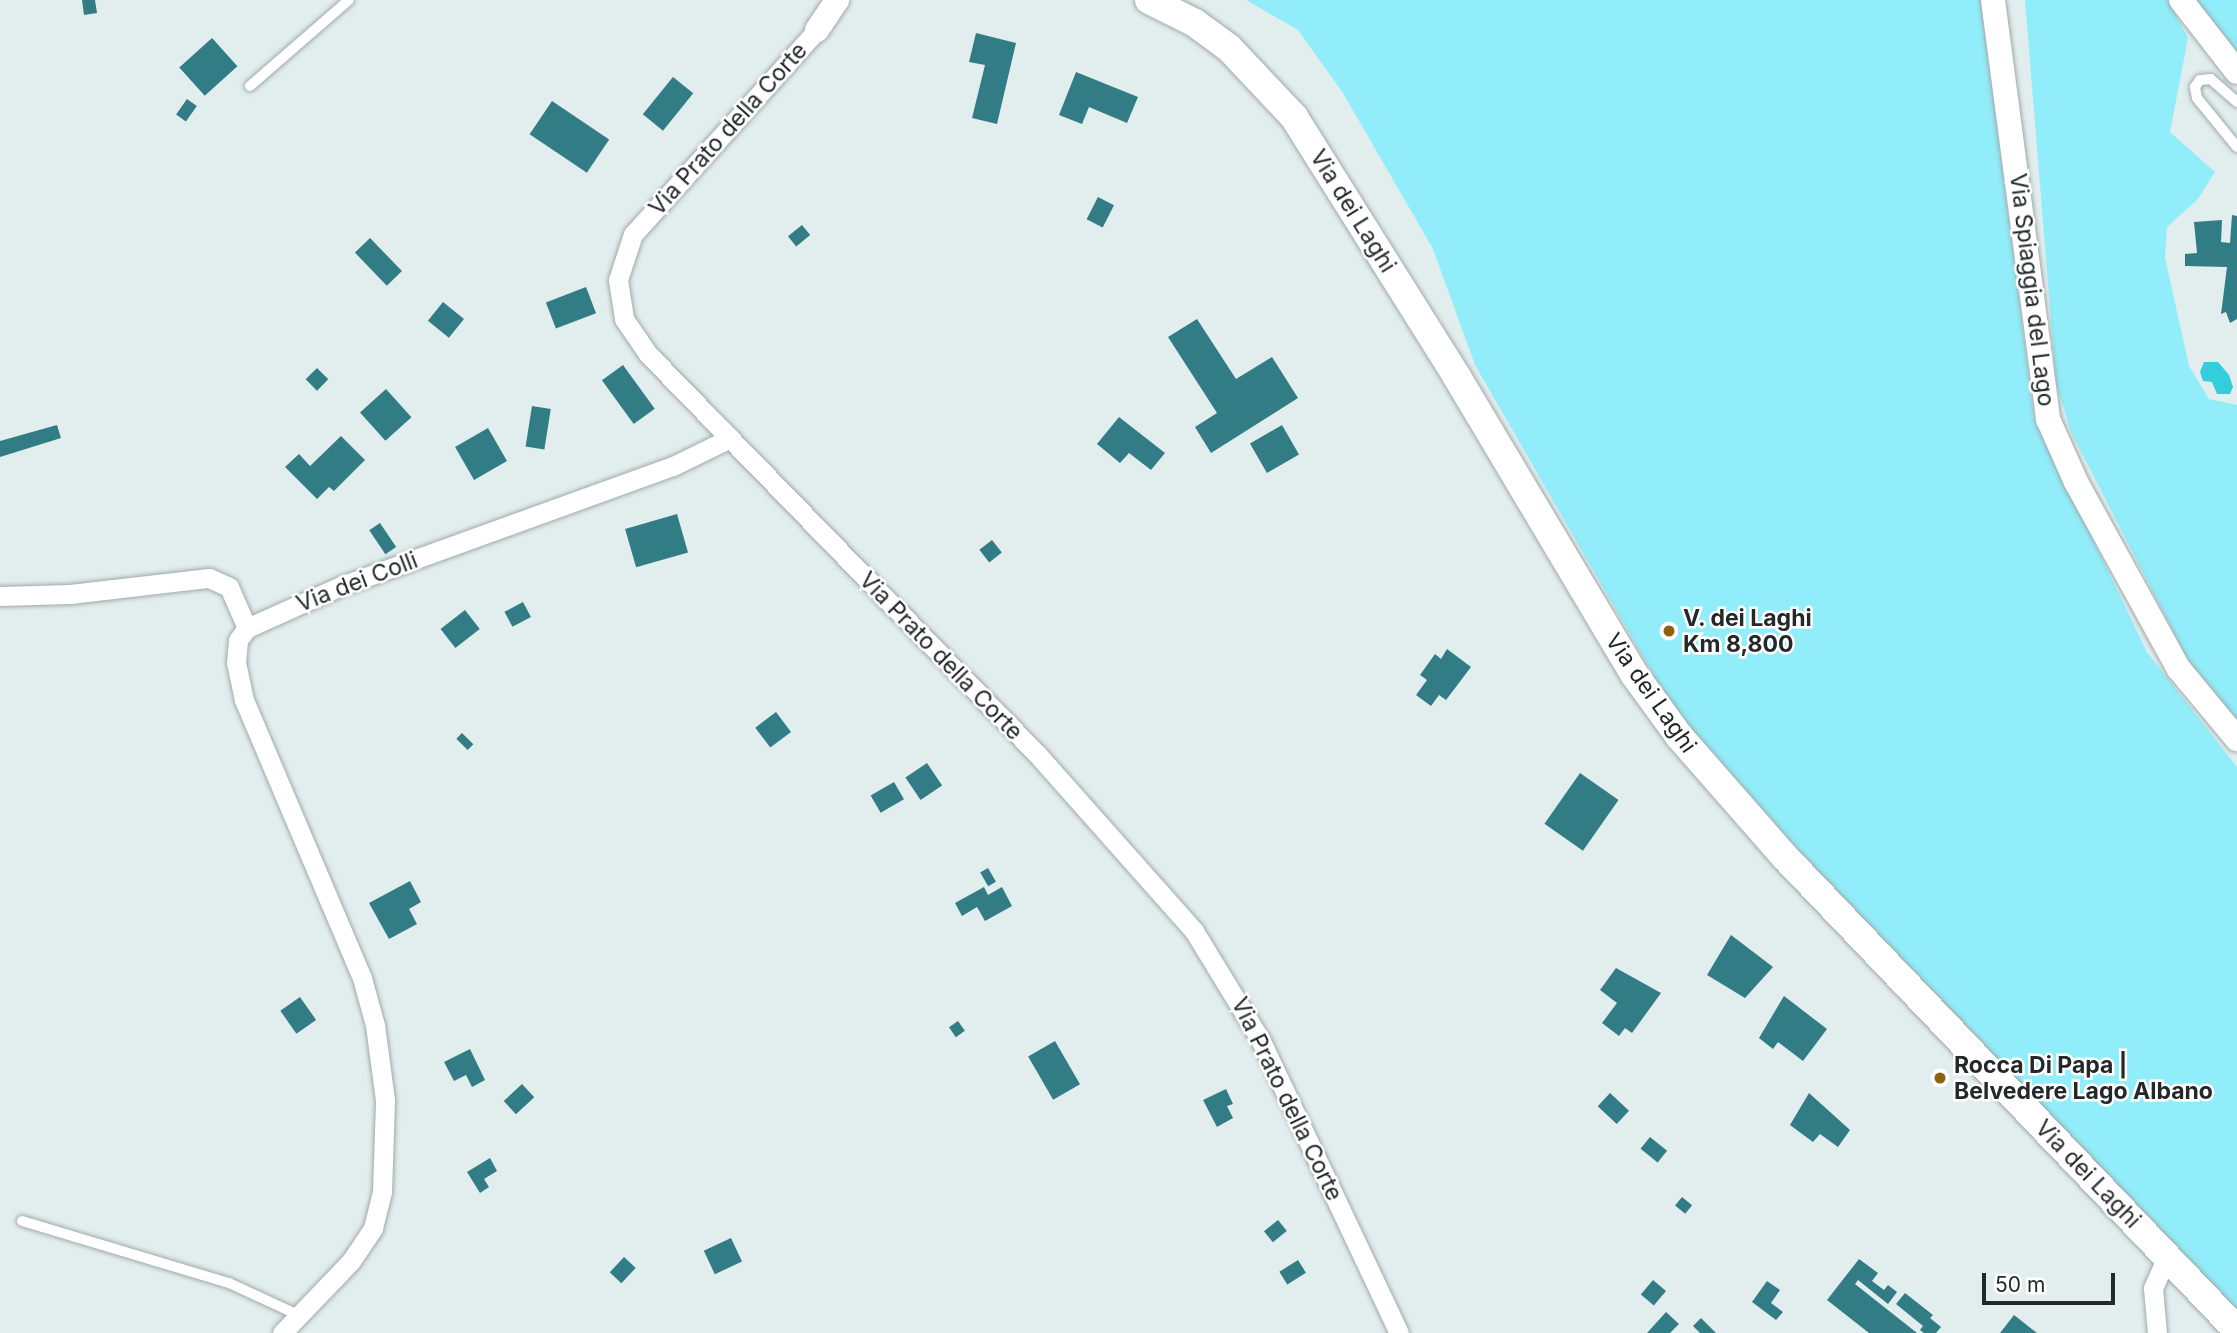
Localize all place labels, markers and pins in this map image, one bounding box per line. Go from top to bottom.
place label: V. dei Laghi Km 8,800 [1683,604,1812,658]
marker: V. dei Laghi Km 8,800 [1661,623,1677,639]
place label: Rocca Di Papa | Belvedere Lago Albano [1954,1051,2213,1105]
marker: Rocca Di Papa | Belvedere Lago Albano [1932,1070,1948,1086]

